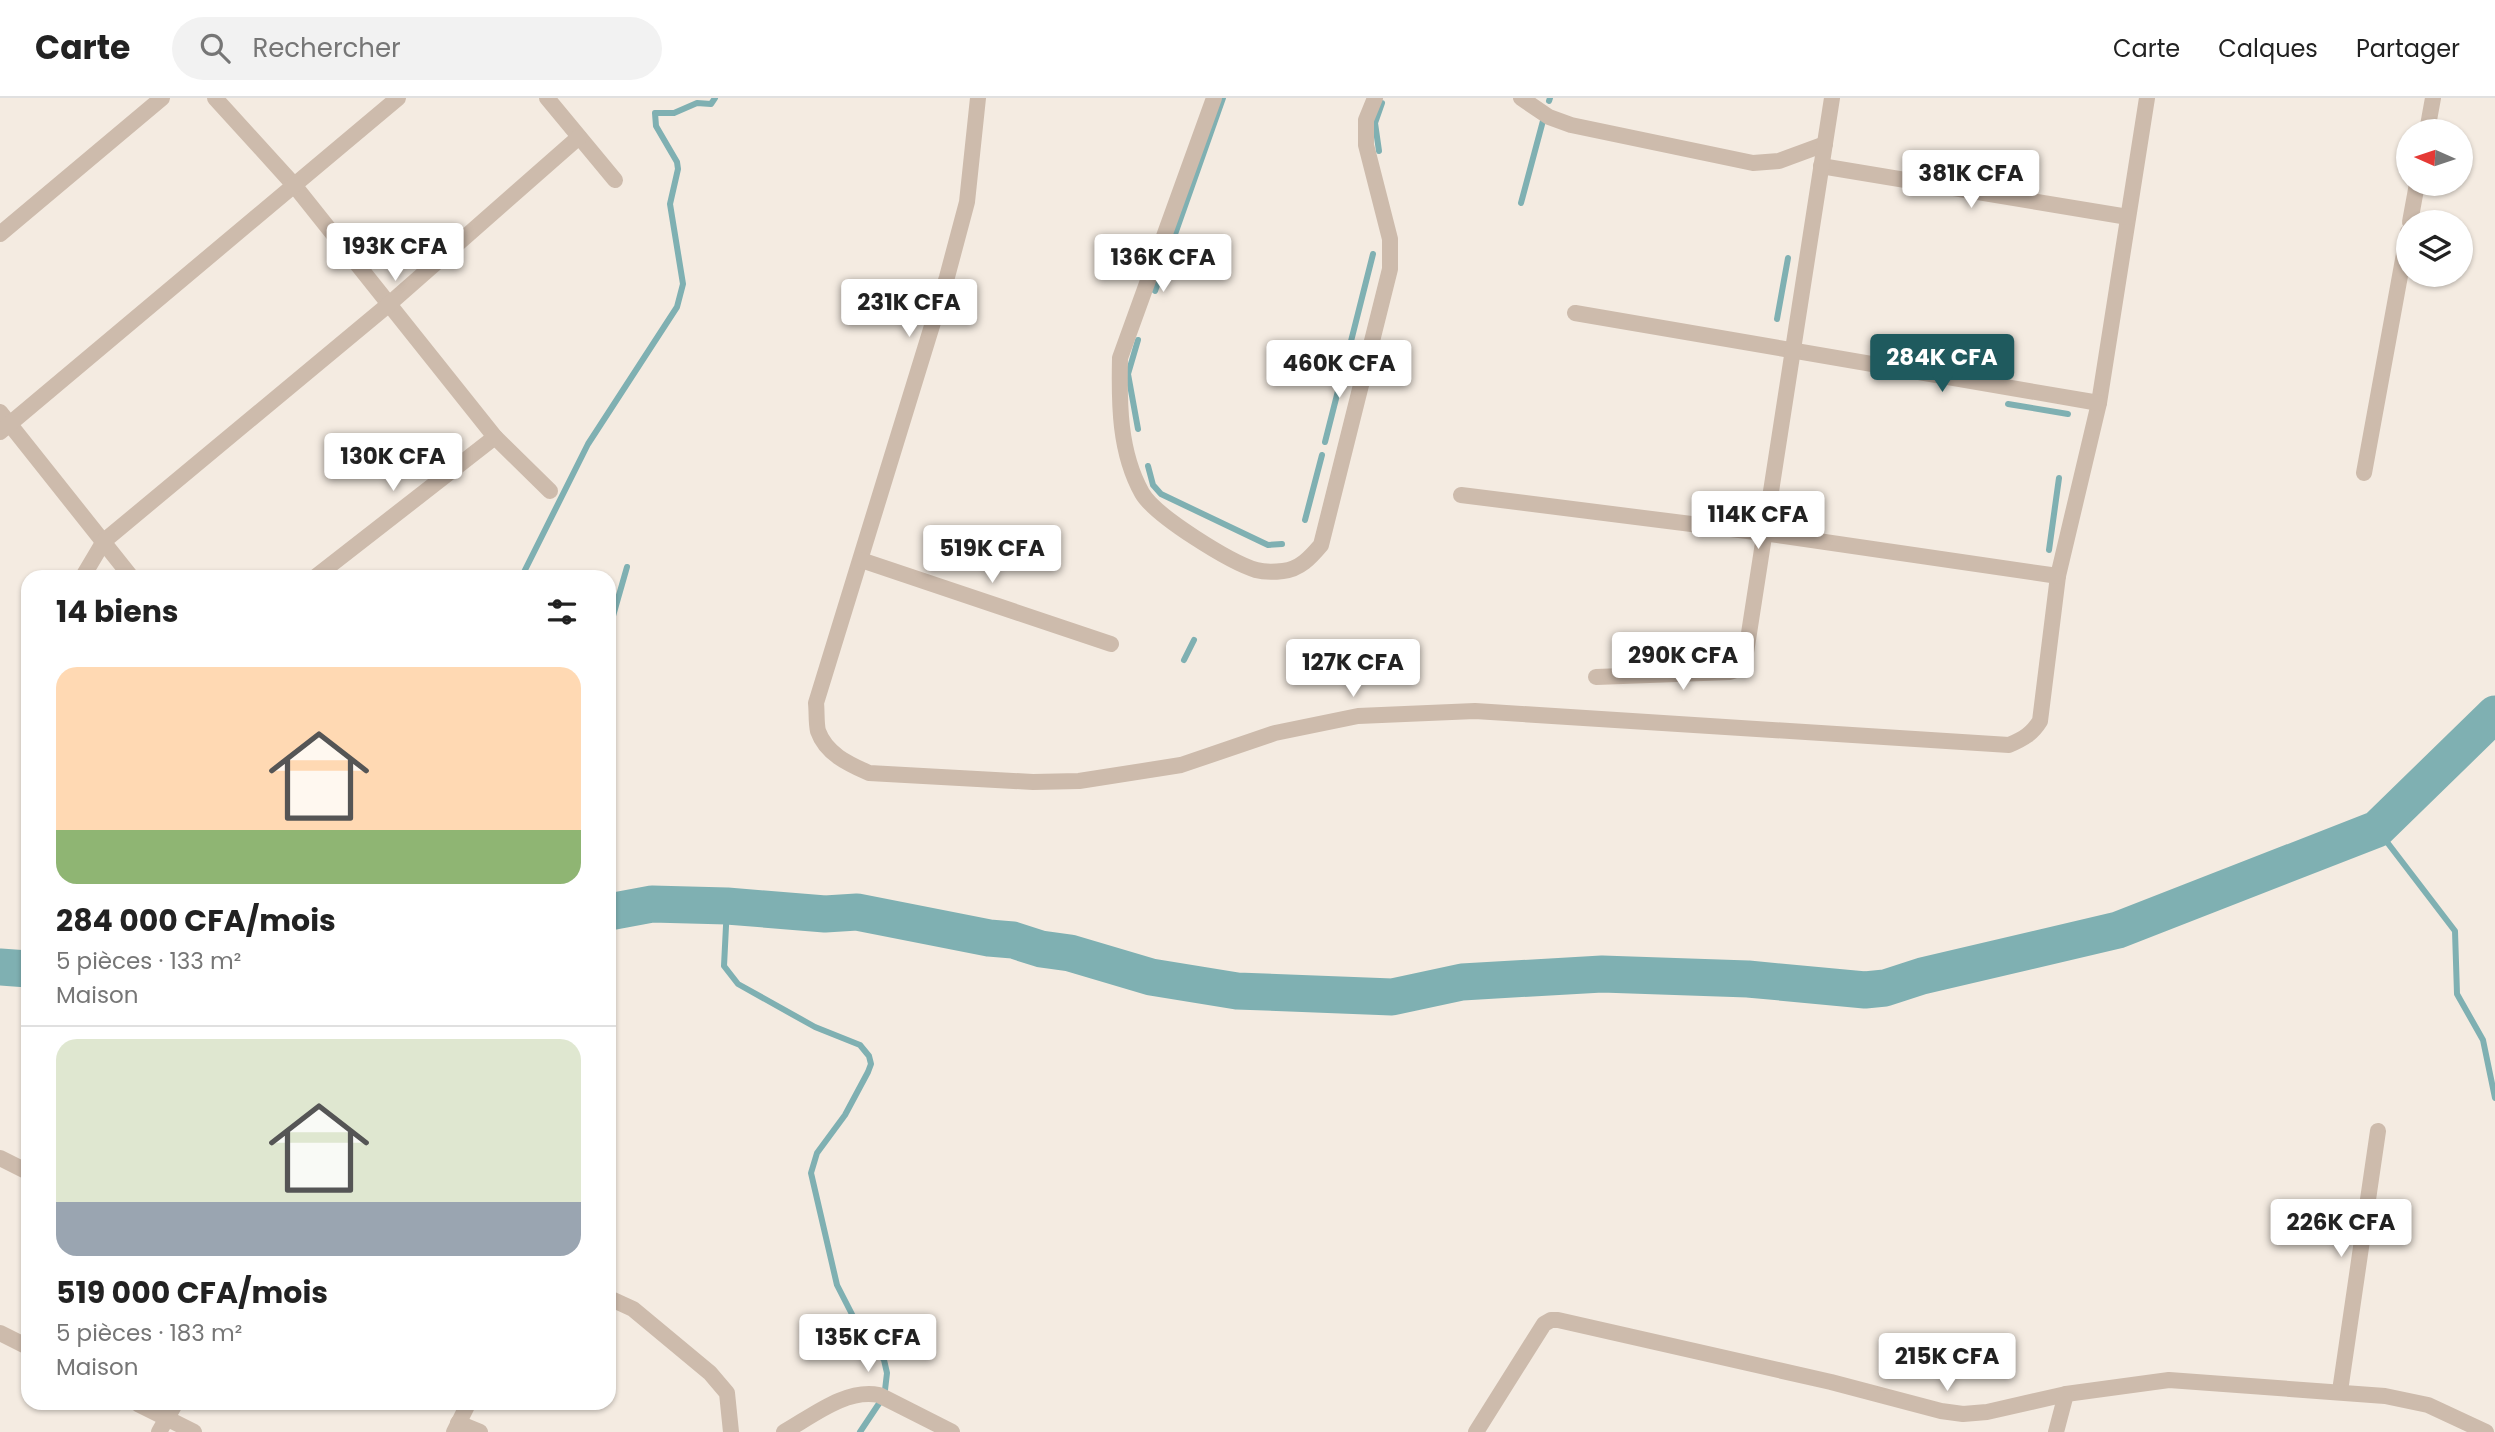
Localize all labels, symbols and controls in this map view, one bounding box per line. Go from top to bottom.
search box [172,17,662,80]
text: Carte [35,24,130,71]
icon: search [196,29,234,67]
text: Rechercher [252,30,401,66]
text: Carte [2113,32,2180,65]
text: Calques [2218,32,2318,65]
text: Partager [2356,32,2460,65]
north arrow [2396,119,2473,196]
map controls [2396,119,2473,287]
pin: 381K CFA [1899,150,2043,210]
text: 381K CFA [1918,157,2024,189]
button: layers [2396,210,2473,287]
pin: 193K CFA [323,223,467,283]
text: 193K CFA [343,230,447,262]
pin: 136K CFA [1091,234,1235,294]
text: 136K CFA [1110,241,1216,273]
pin: 231K CFA [837,280,981,339]
text: 231K CFA [857,286,961,318]
pin: 284K CFA [1870,334,2014,394]
pin: 460K CFA [1267,341,1411,400]
text: 284K CFA [1886,341,1998,373]
text: 460K CFA [1282,347,1396,379]
pin: 130K CFA [321,434,465,493]
text: 130K CFA [340,440,446,472]
pin: 114K CFA [1686,491,1830,551]
text: 114K CFA [1708,498,1808,530]
pin: 519K CFA [920,526,1064,585]
text: 519K CFA [939,532,1045,564]
text: 14 biens [56,590,179,633]
icon: filters [543,593,581,631]
pin: 290K CFA [1611,632,1755,692]
text: 290K CFA [1628,639,1738,671]
pin: 127K CFA [1281,640,1425,699]
text: 127K CFA [1302,646,1404,678]
icon: home [256,713,382,839]
text: 284 000 CFA/mois [56,899,336,942]
text: 5 pièces · 133 m² [56,945,241,977]
text: Maison [56,979,138,1011]
icon: home [256,1085,382,1211]
pin: 226K CFA [2269,1200,2413,1259]
text: 226K CFA [2287,1206,2395,1238]
text: 519 000 CFA/mois [56,1271,328,1314]
pin: 135K CFA [796,1314,940,1374]
text: 5 pièces · 183 m² [56,1317,242,1349]
text: 135K CFA [815,1321,921,1353]
pin: 215K CFA [1875,1334,2019,1393]
text: 215K CFA [1895,1340,1999,1372]
text: Maison [56,1351,138,1383]

